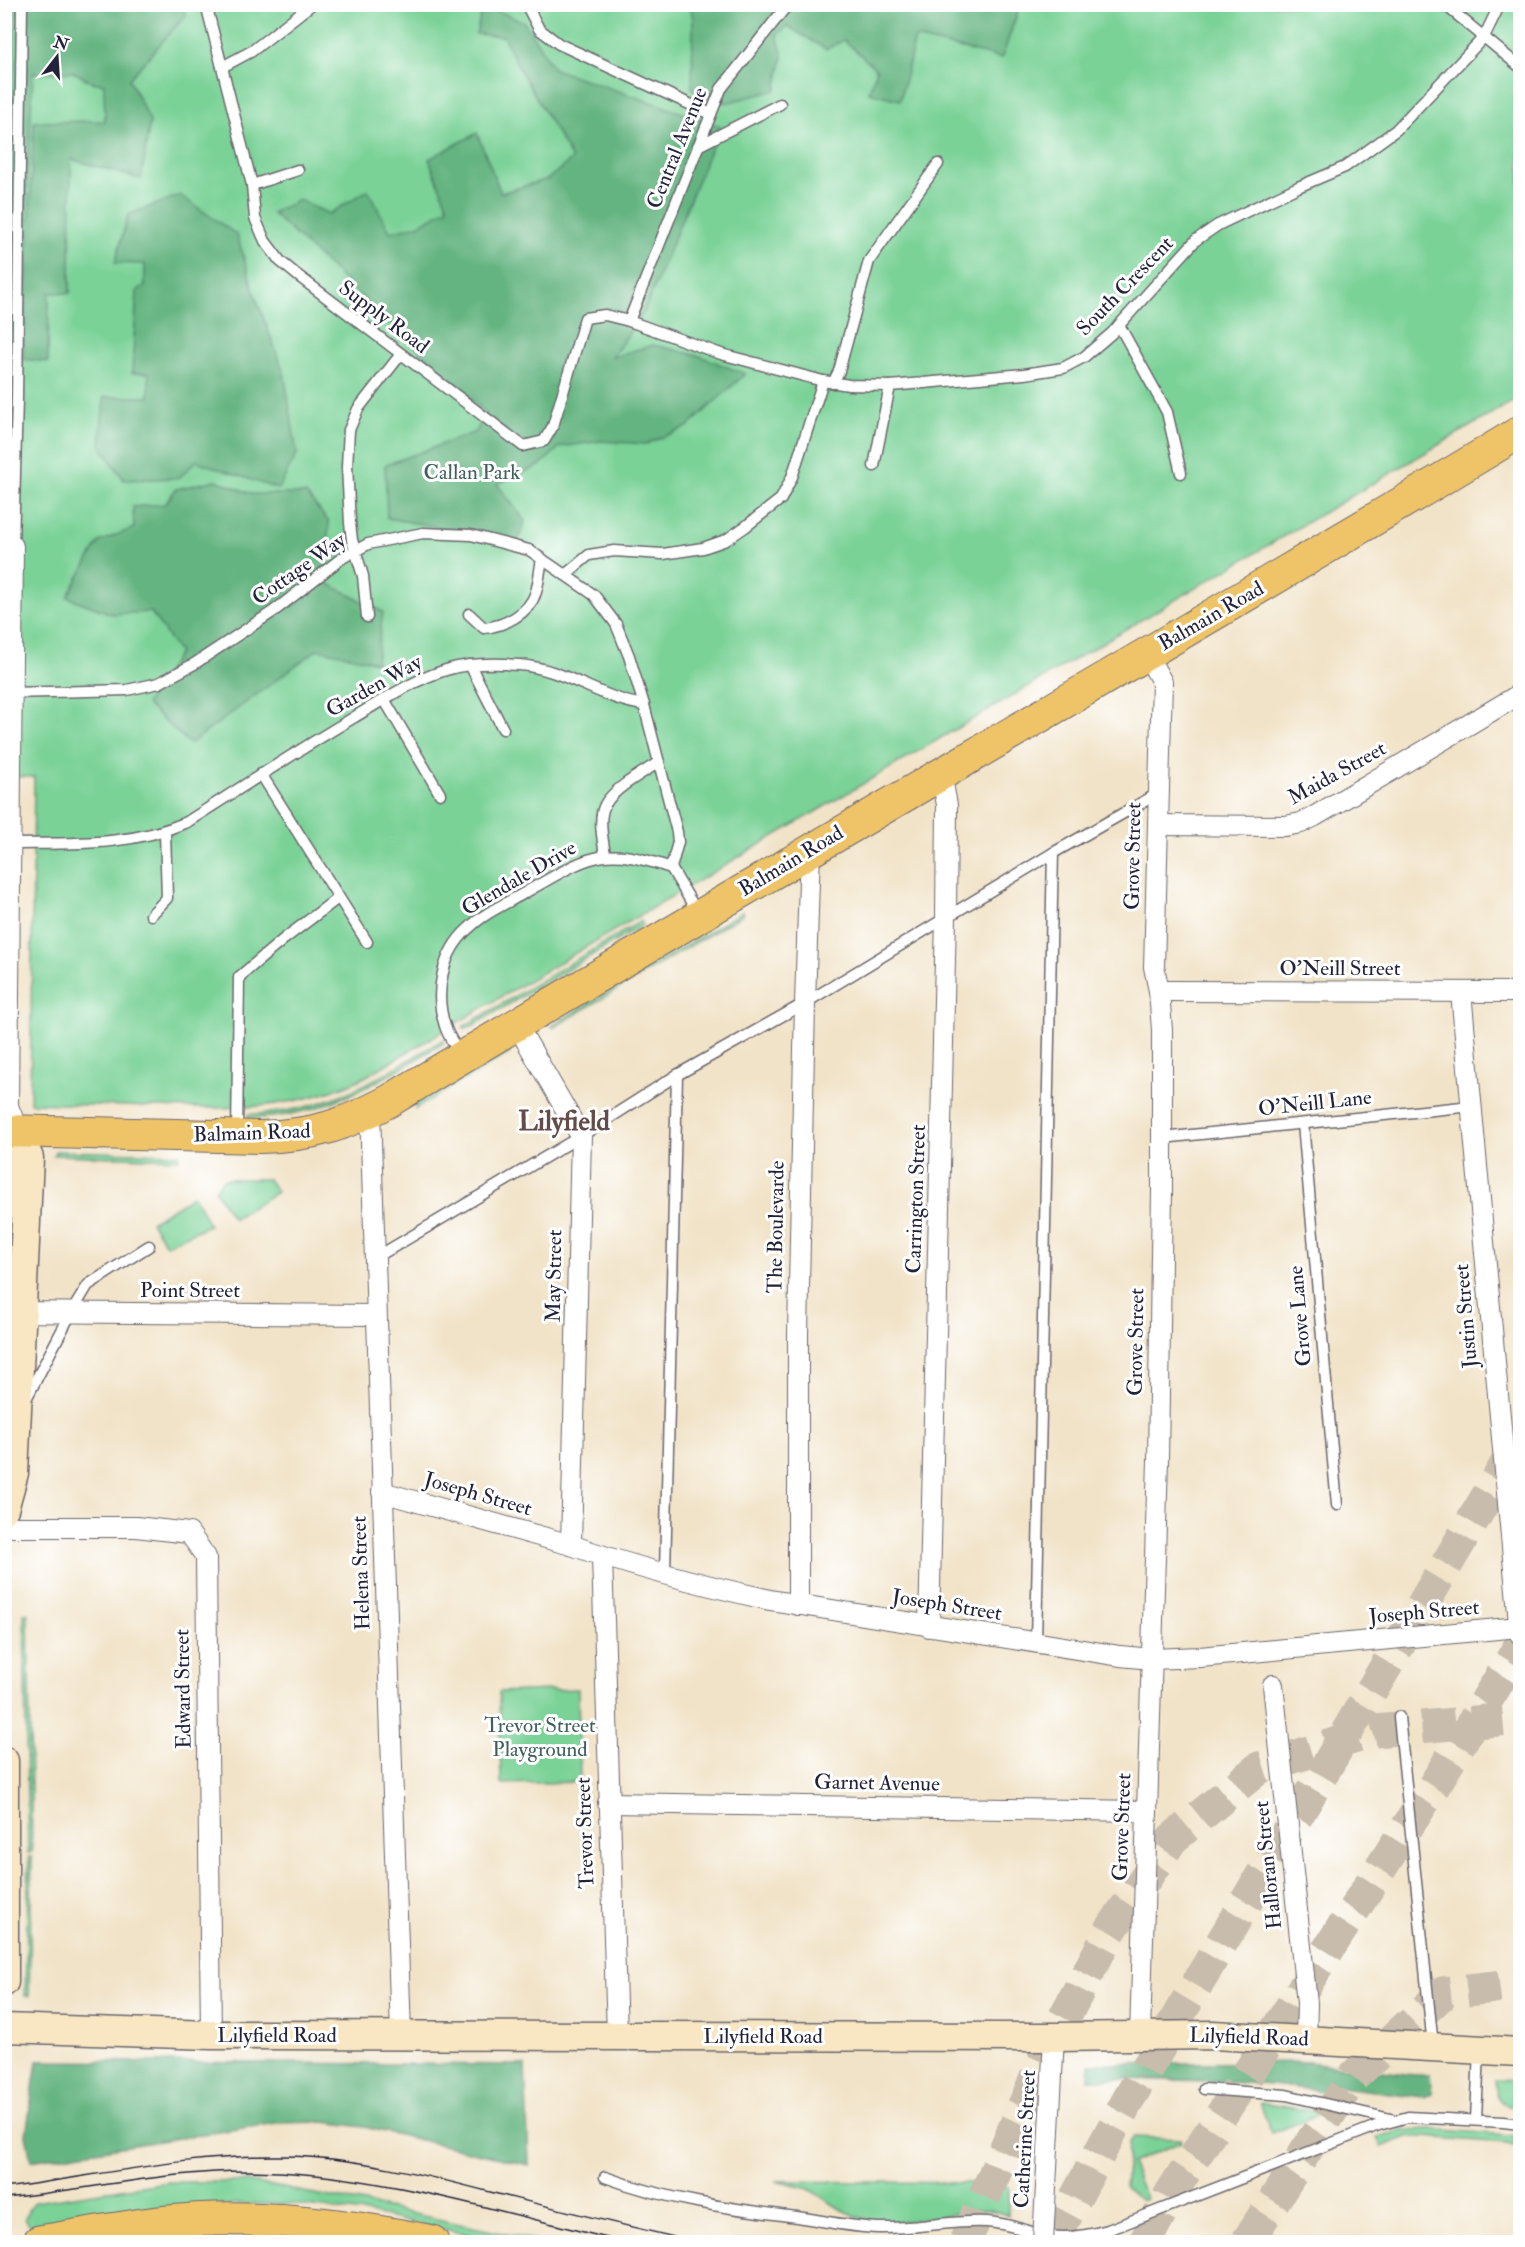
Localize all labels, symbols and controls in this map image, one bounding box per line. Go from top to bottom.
north arrow [27,27,87,87]
text: N [50,32,72,55]
street label: Central Avenue [640,83,714,213]
street label: South Crescent [1071,230,1179,342]
street label: Supply Road [333,274,435,360]
park label: Callan Park [424,459,520,486]
street label: Cottage Way [247,526,352,611]
street label: Balmain Road [1153,575,1269,657]
street label: Garden Way [321,648,427,723]
street label: Maida Street [1283,735,1391,811]
street label: Grove Street [1119,802,1147,910]
street label: Balmain Road [734,819,849,903]
street label: Glendale Drive [457,834,581,922]
street label: O'Neill Street [1280,955,1401,982]
street label: O'Neill Lane [1257,1084,1373,1122]
district label: Lilyfield [518,1105,611,1139]
street label: Balmain Road [193,1117,312,1149]
street label: Carrington Street [900,1124,932,1274]
street label: The Boulevarde [761,1160,791,1294]
street label: May Street [540,1229,568,1323]
street label: Justin Street [1448,1263,1484,1370]
street label: Grove Lane [1282,1264,1318,1367]
street label: Point Street [140,1277,240,1304]
street label: Grove Street [1122,1288,1150,1396]
street label: Joseph Street [420,1465,535,1522]
street label: Helena Street [346,1515,376,1631]
street label: Joseph Street [889,1583,1004,1627]
street label: Joseph Street [1367,1594,1481,1630]
street label: Edward Street [168,1629,198,1749]
park label: Trevor Street Playground [484,1712,596,1763]
street label: Garnet Avenue [814,1768,940,1798]
street label: Grove Street [1107,1772,1137,1881]
street label: Trevor Street [570,1777,600,1889]
street label: Halloran Street [1248,1799,1288,1931]
street label: Lilyfield Road [1189,2021,1310,2053]
street label: Lilyfield Road [217,2022,337,2049]
street label: Lilyfield Road [703,2023,823,2050]
street label: Catherine Street [1008,2069,1042,2209]

